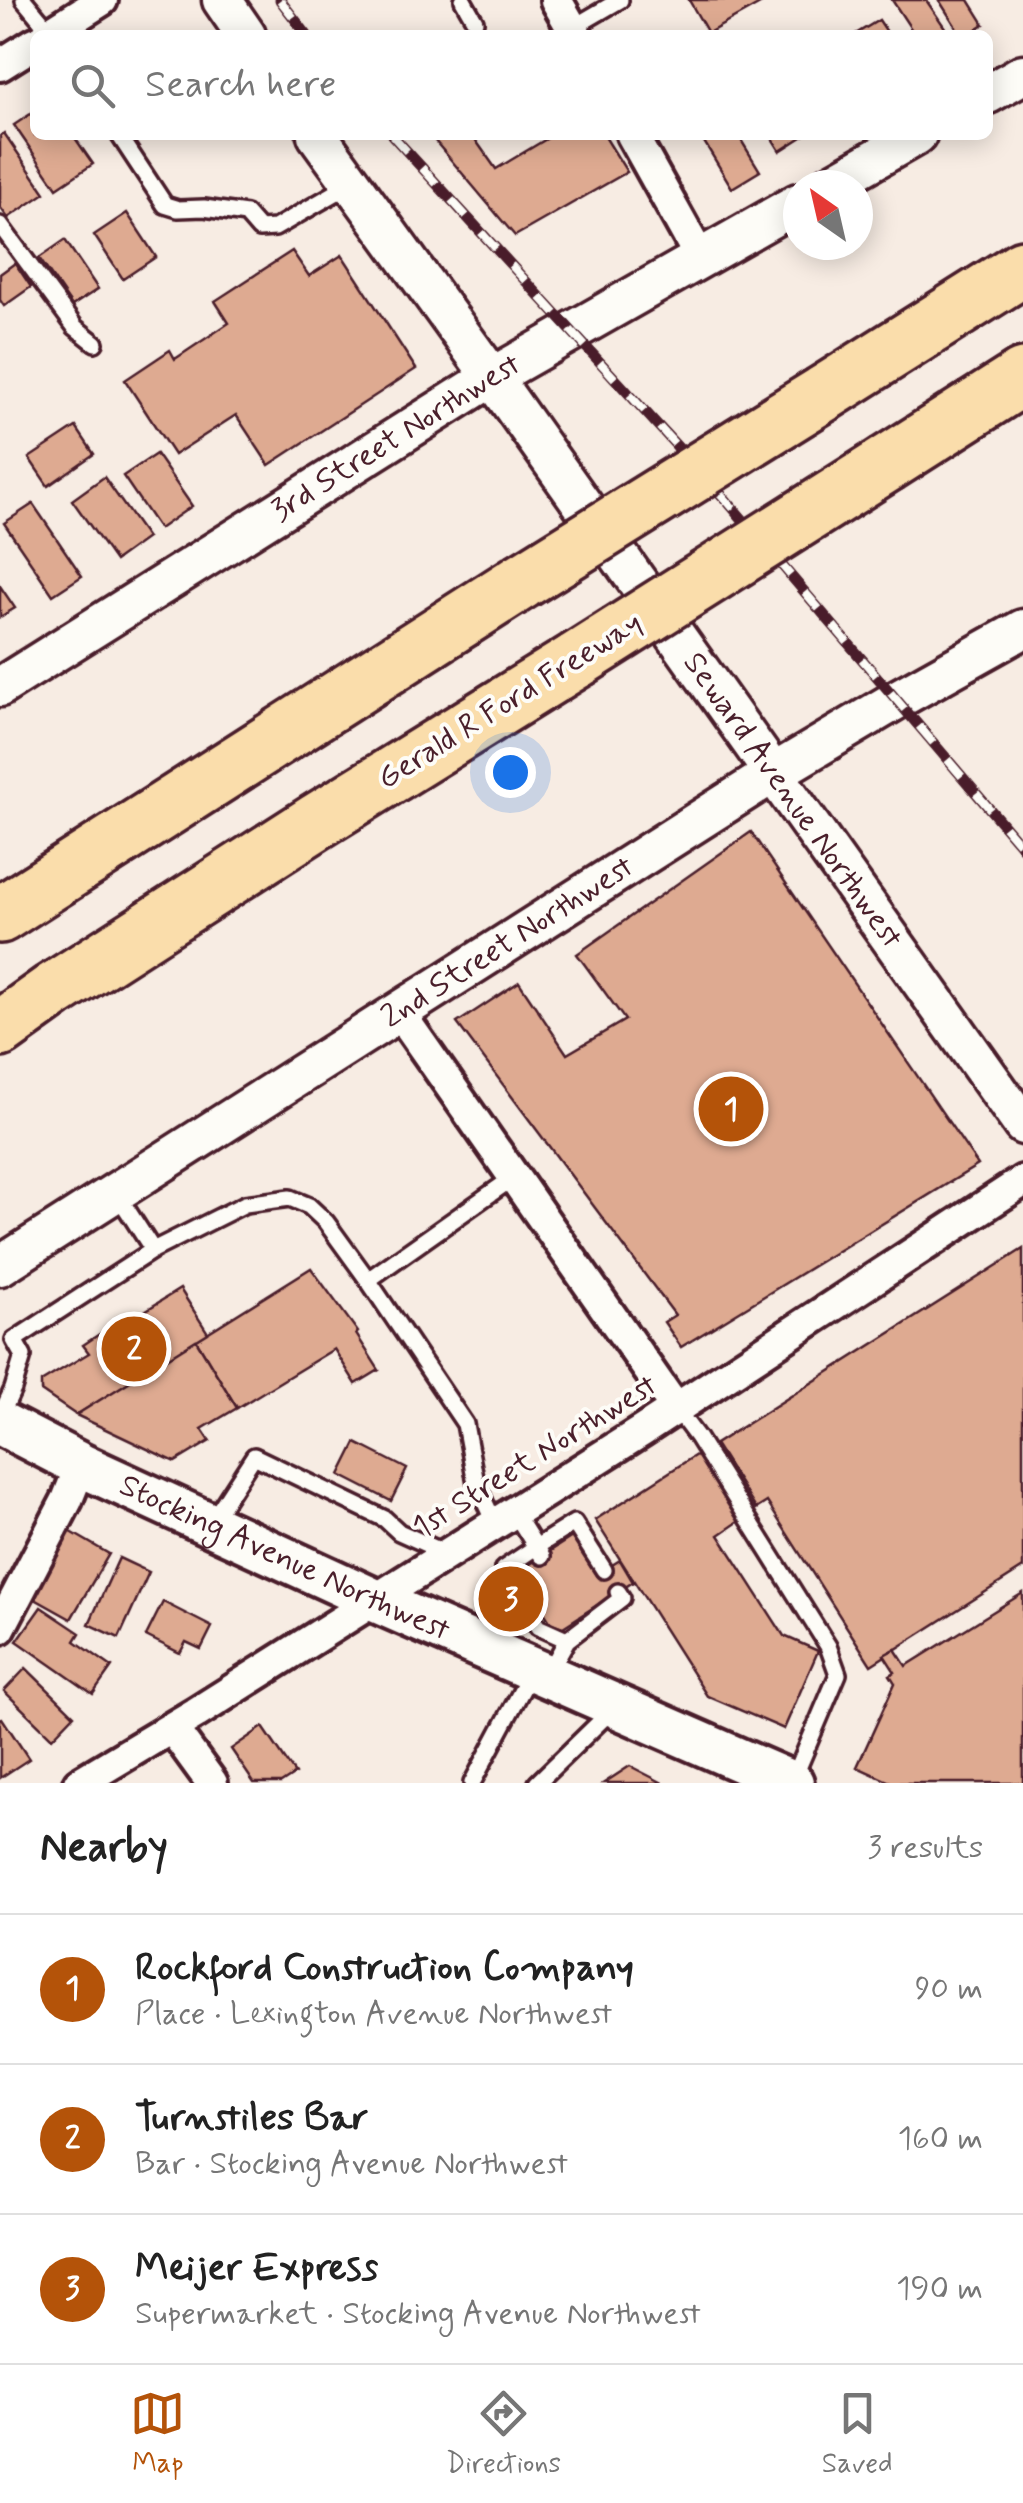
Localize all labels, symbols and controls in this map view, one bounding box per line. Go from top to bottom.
search box [30,30,993,140]
icon: search [65,58,120,113]
text: Search here [145,61,336,110]
north arrow [783,170,873,260]
street label: 3rd Street Northwest [263,344,528,532]
street label: Gerald R Ford Freeway [370,602,650,800]
street label: Seward Avenue Northwest [673,644,912,957]
your location [485,747,536,798]
street label: 2nd Street Northwest [373,846,642,1038]
pin: 1 [698,1072,764,1146]
pin: 2 [102,1312,166,1386]
street label: 1st Street Northwest [405,1365,665,1549]
street label: Stocking Avenue Northwest [112,1464,456,1652]
pin: 3 [478,1562,544,1636]
text: Nearby [40,1821,168,1876]
text: 3 results [867,1827,983,1869]
text: Rockford Construction Company [135,1944,634,1993]
text: 1 [65,1968,80,2010]
text: 90 m [915,1968,983,2010]
text: Place · Lexington Avenue Northwest [135,1993,612,2035]
text: Turnstiles Bar [135,2094,368,2143]
text: 2 [65,2118,80,2160]
text: 160 m [898,2118,983,2160]
text: Bar · Stocking Avenue Northwest [135,2143,568,2185]
text: Meijer Express [135,2244,378,2293]
text: 3 [65,2268,80,2310]
text: 190 m [896,2268,983,2310]
text: Supermarket · Stocking Avenue Northwest [135,2293,701,2335]
tab: Map [130,2386,185,2483]
tab: Directions [446,2386,561,2483]
tab: Saved [822,2386,893,2483]

